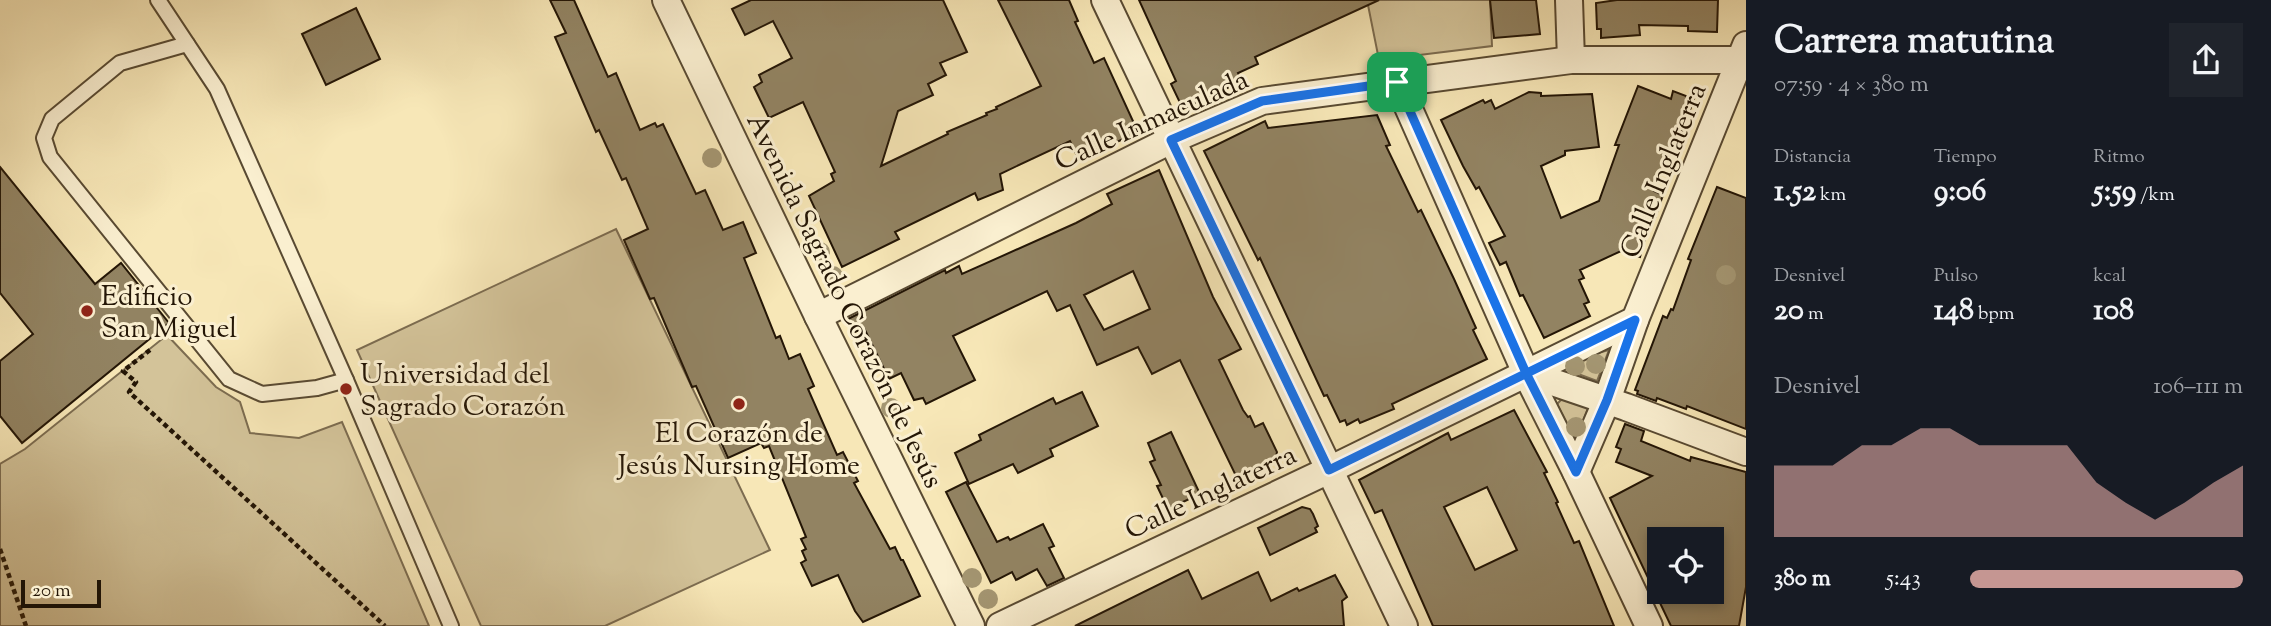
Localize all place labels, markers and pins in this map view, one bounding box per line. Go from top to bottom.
pin [1367,52,1427,112]
place label: Edificio San Miguel [101,278,237,350]
marker: Edificio San Miguel [79,303,95,319]
place label: Universidad del Sagrado Corazón [360,356,566,428]
marker: Universidad del Sagrado Corazón [338,381,354,397]
marker: El Corazón de Jesús Nursing Home [731,396,747,412]
place label: El Corazón de Jesús Nursing Home [616,415,860,487]

